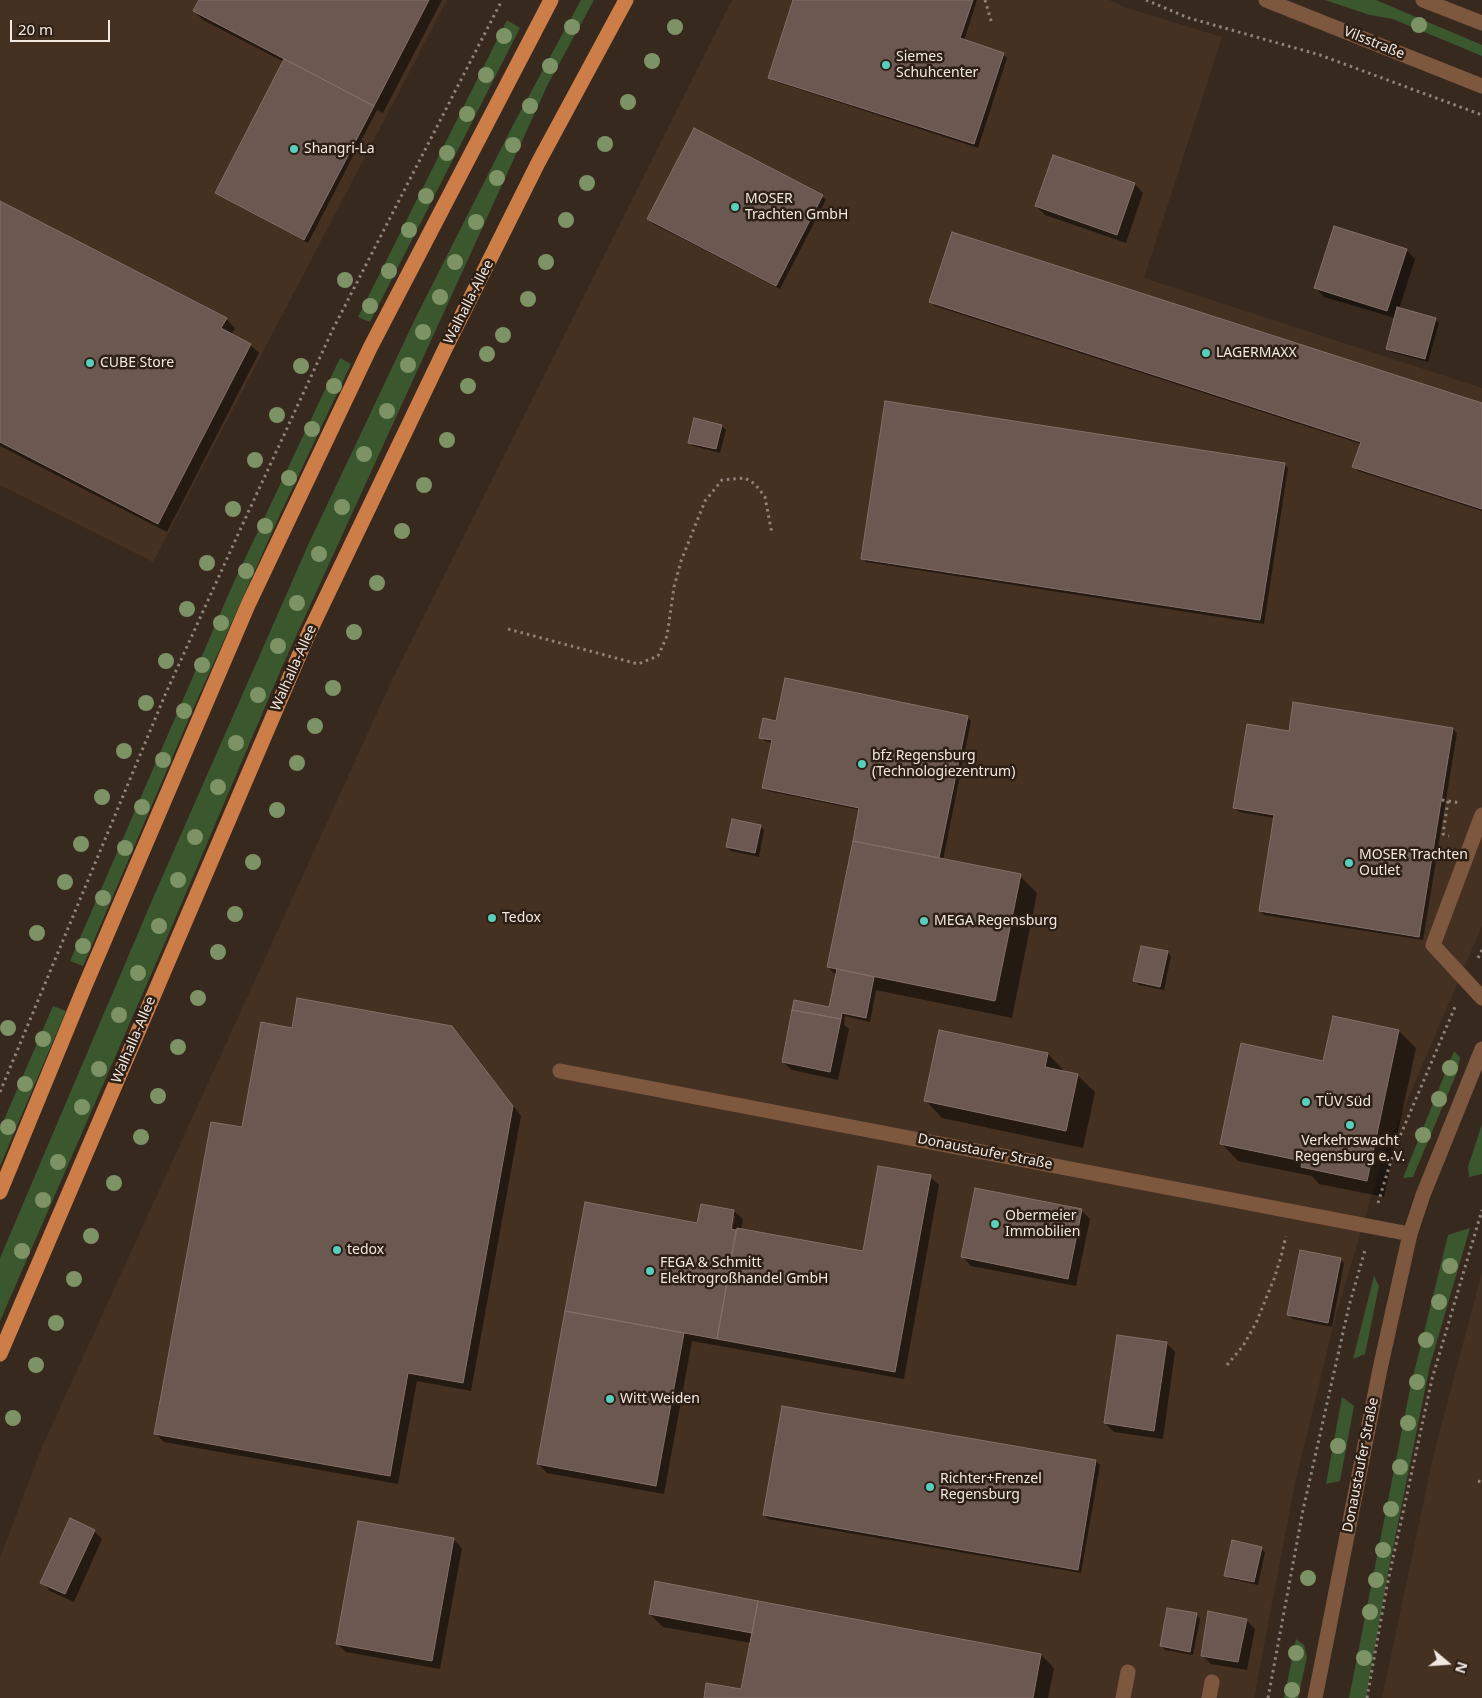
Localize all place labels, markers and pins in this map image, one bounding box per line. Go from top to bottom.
place label: Siemes Schuhcenter [896,49,978,82]
marker: Siemes Schuhcenter [880,59,892,71]
place label: Shangri-La [304,141,375,157]
marker: Shangri-La [288,143,300,155]
place label: MOSER Trachten GmbH [745,191,848,223]
marker: MOSER Trachten GmbH [729,201,741,213]
place label: LAGERMAXX [1216,345,1297,361]
marker: LAGERMAXX [1200,347,1212,359]
place label: CUBE Store [100,355,174,371]
marker: CUBE Store [84,357,96,369]
place label: bfz Regensburg (Technologiezentrum) [872,748,1015,780]
marker: bfz Regensburg (Technologiezentrum) [856,758,868,770]
place label: MOSER Trachten Outlet [1359,847,1468,880]
marker: MOSER Trachten Outlet [1343,857,1355,869]
place label: Tedox [502,910,541,926]
marker: Tedox [486,912,498,924]
place label: MEGA Regensburg [934,913,1057,929]
marker: MEGA Regensburg [918,915,930,927]
place label: TÜV Süd [1316,1094,1371,1110]
marker: TÜV Süd [1300,1096,1312,1108]
marker: Verkehrswacht Regensburg e. V. [1344,1119,1356,1131]
place label: Verkehrswacht Regensburg e. V. [1295,1133,1405,1166]
place label: Obermeier Immobilien [1005,1208,1080,1240]
marker: Obermeier Immobilien [989,1218,1001,1230]
place label: tedox [347,1242,384,1258]
marker: tedox [331,1244,343,1256]
place label: FEGA & Schmitt Elektrogroßhandel GmbH [660,1255,828,1288]
marker: FEGA & Schmitt Elektrogroßhandel GmbH [644,1265,656,1277]
place label: Witt Weiden [620,1391,700,1407]
marker: Witt Weiden [604,1393,616,1405]
place label: Richter+Frenzel Regensburg [940,1471,1042,1504]
marker: Richter+Frenzel Regensburg [924,1481,936,1493]

